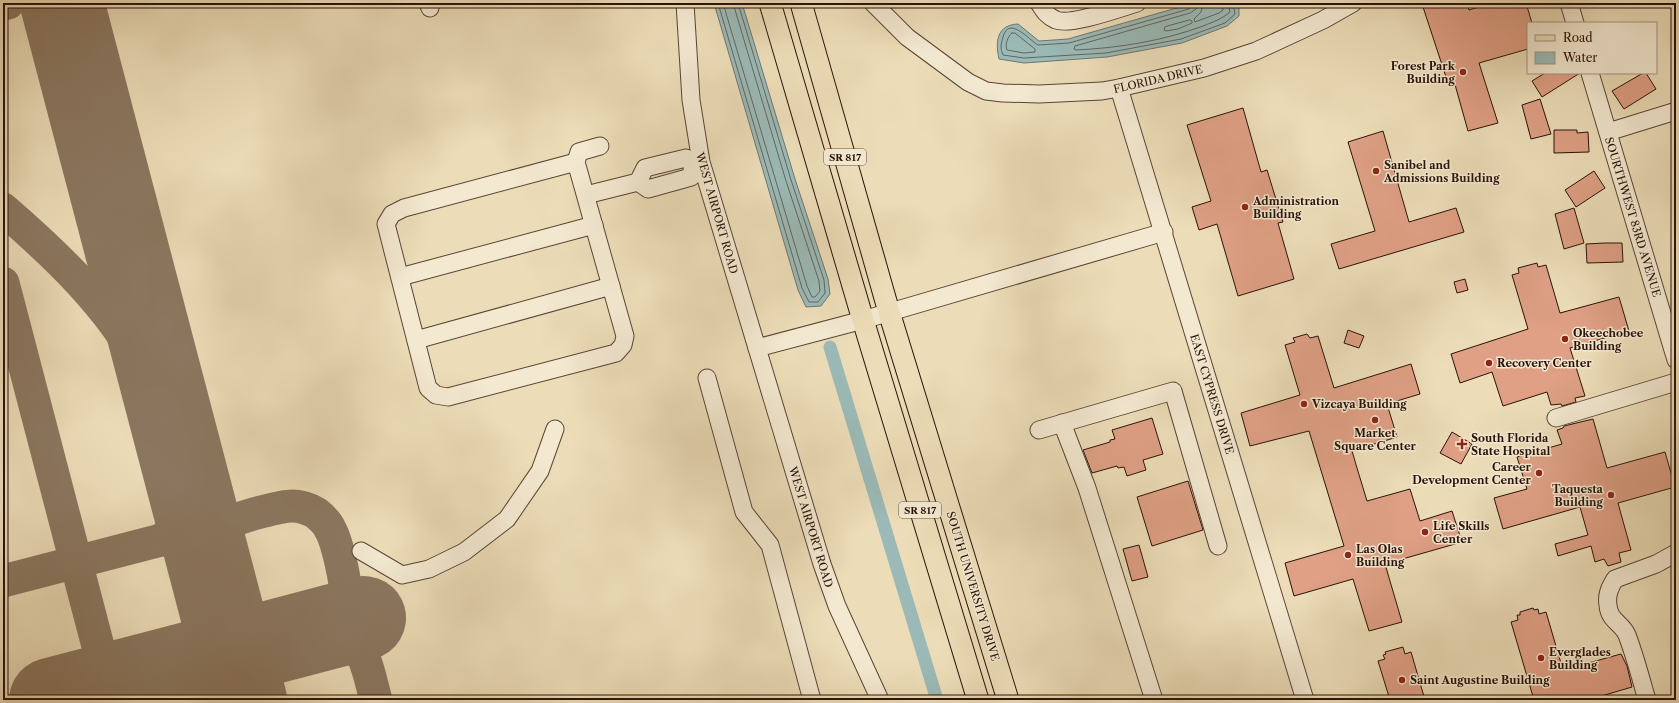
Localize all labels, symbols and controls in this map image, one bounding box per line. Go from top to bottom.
legend [1527,22,1657,74]
text: Road [1563,30,1593,45]
text: Water [1562,50,1597,65]
place label: Forest Park Building [1391,59,1456,86]
street label: FLORIDA DRIVE [1112,62,1204,96]
marker: Forest Park Building [1458,67,1468,77]
street label: SOURTHWEST 83RD AVENUE [1602,135,1664,299]
road number: SR 817 [824,149,866,165]
street label: WEST AIRPORT ROAD [693,150,741,275]
place label: Sanibel and Admissions Building [1383,158,1500,185]
marker: Sanibel and Admissions Building [1371,166,1381,176]
place label: Administration Building [1252,194,1339,221]
marker: Administration Building [1240,202,1250,212]
place label: Okeechobee Building [1573,326,1644,353]
street label: EAST CYPRESS DRIVE [1187,332,1237,456]
marker: Okeechobee Building [1560,334,1570,344]
place label: Recovery Center [1497,356,1592,370]
marker: Recovery Center [1484,358,1494,368]
place label: Vizcaya Building [1311,397,1407,411]
marker: Vizcaya Building [1299,399,1309,409]
marker: Market Square Center [1370,415,1380,425]
place label: Market Square Center [1334,426,1417,453]
place label: South Florida State Hospital [1471,431,1551,458]
marker: South Florida State Hospital [1456,438,1468,450]
place label: Career Development Center [1412,460,1532,487]
street label: WEST AIRPORT ROAD [786,464,836,589]
marker: Career Development Center [1534,468,1544,478]
place label: Taquesta Building [1552,482,1604,509]
marker: Taquesta Building [1606,490,1616,500]
road number: SR 817 [899,502,941,518]
street label: SOUTH UNIVERSITY DRIVE [944,509,1003,663]
place label: Life Skills Center [1433,519,1489,546]
marker: Life Skills Center [1420,527,1430,537]
place label: Las Olas Building [1356,542,1405,569]
marker: Las Olas Building [1343,550,1353,560]
place label: Everglades Building [1549,645,1611,672]
marker: Everglades Building [1536,653,1546,663]
place label: Saint Augustine Building [1410,673,1550,687]
marker: Saint Augustine Building [1397,675,1407,685]

